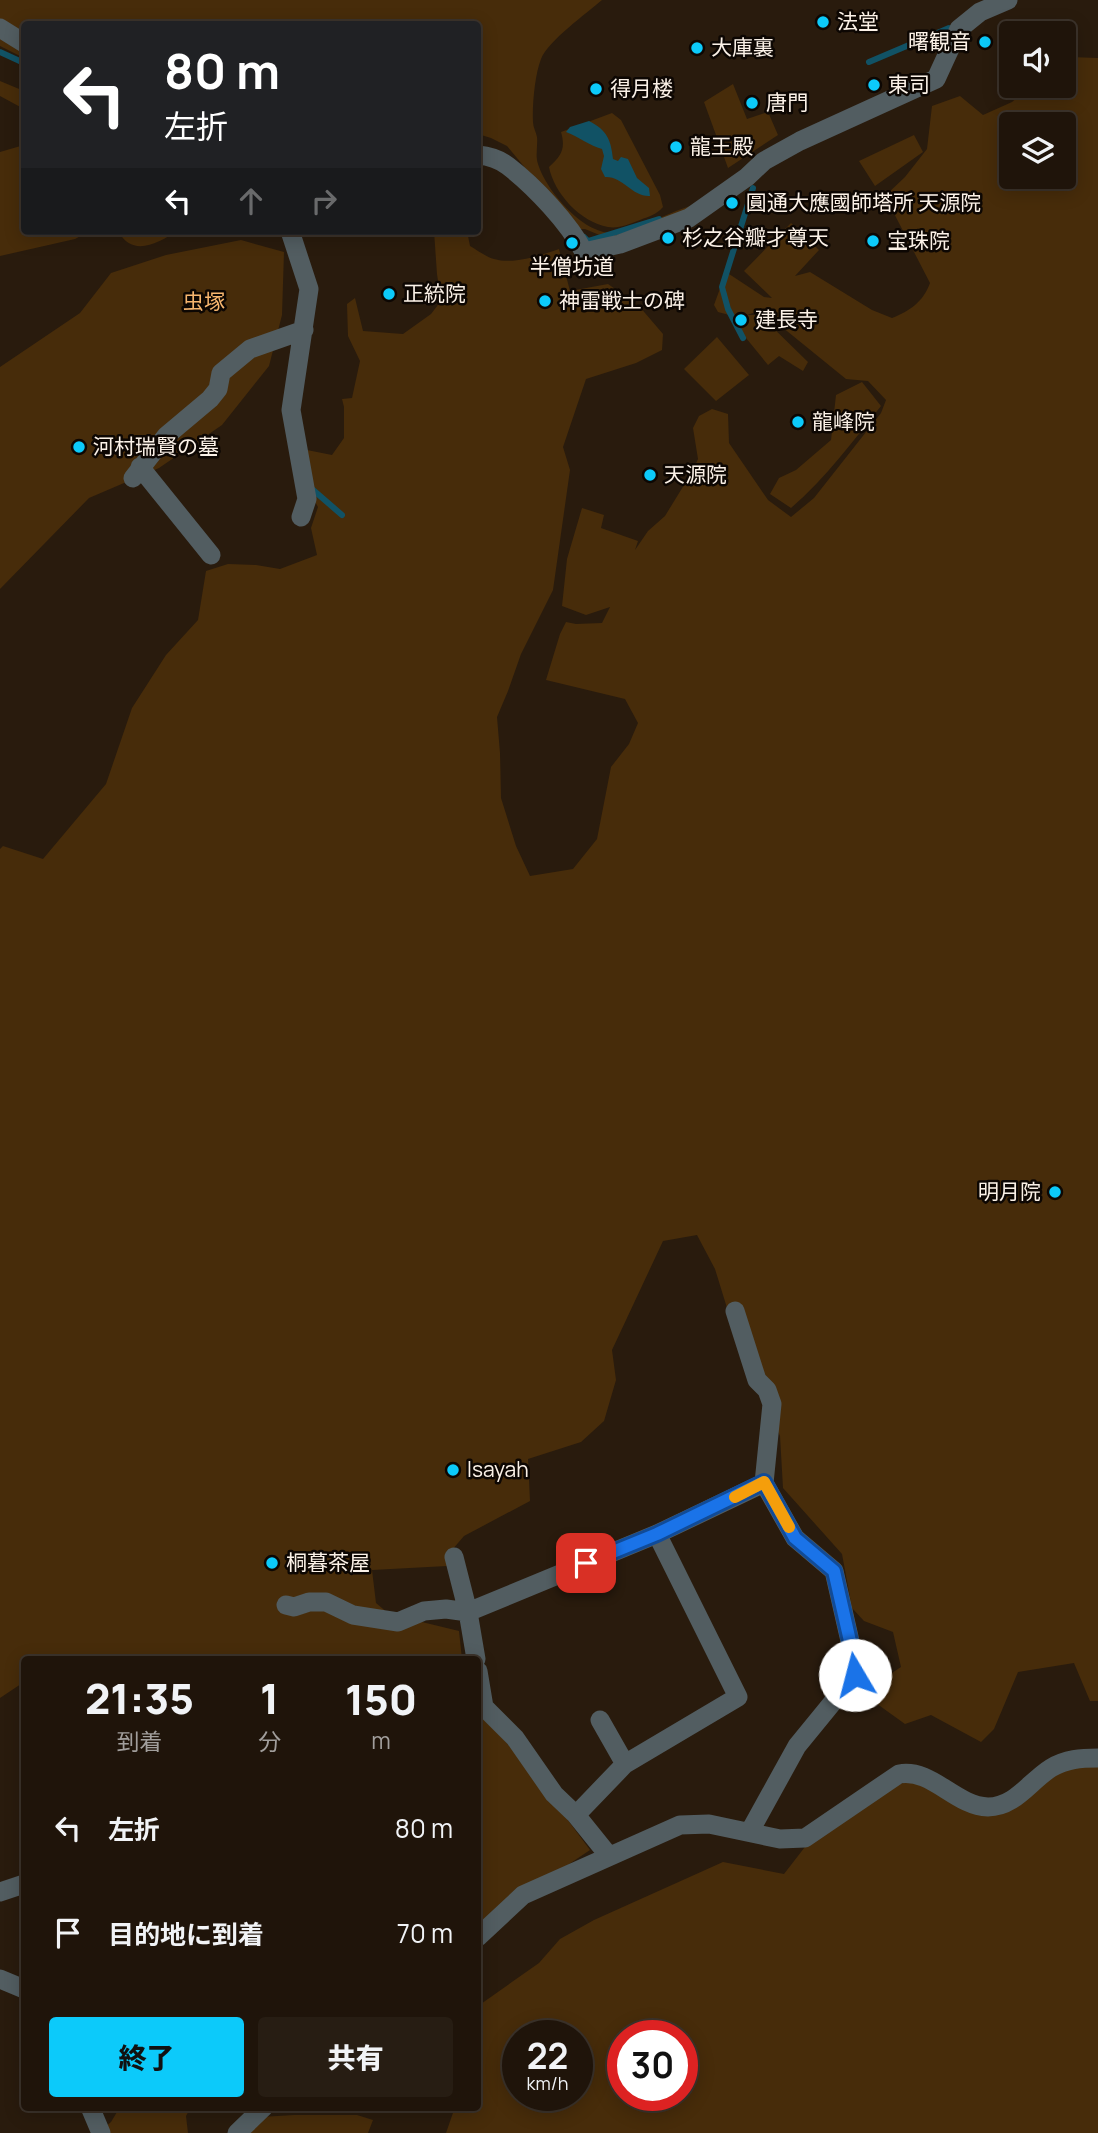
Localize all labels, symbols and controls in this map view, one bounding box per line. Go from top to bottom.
place label: 法堂 [837,7,879,35]
marker: 法堂 [815,14,831,30]
map controls [999,21,1076,189]
button: sound [999,21,1076,98]
place label: 曙観音 [908,27,971,55]
place label: 大庫裏 [711,33,774,61]
marker: 曙観音 [977,34,993,50]
text: 80 m [164,37,280,104]
marker: 大庫裏 [689,40,705,56]
icon: left [49,49,140,140]
place label: 東司 [888,70,930,98]
place label: 得月楼 [610,74,673,102]
marker: 東司 [866,77,882,93]
marker: 得月楼 [588,81,604,97]
place label: 唐門 [766,88,808,116]
marker: 唐門 [744,95,760,111]
text: 左折 [164,104,228,148]
button: layers [999,112,1076,189]
place label: 龍王殿 [690,132,753,160]
marker: 龍王殿 [668,139,684,155]
icon: left [159,182,197,220]
icon: ahead [232,182,270,220]
icon: right [305,182,343,220]
place label: 圓通大應國師塔所 天源院 [746,188,981,216]
marker: 圓通大應國師塔所 天源院 [724,195,740,211]
place label: 杉之谷瓣才尊天 [682,223,829,251]
place label: 宝珠院 [887,226,950,254]
marker: 杉之谷瓣才尊天 [660,230,676,246]
marker: 宝珠院 [865,233,881,249]
marker: 半僧坊道 [564,235,580,251]
place label: 半僧坊道 [530,252,614,280]
place label: 正統院 [403,279,466,307]
marker: 正統院 [381,286,397,302]
place label: 神雷戦士の碑 [559,286,685,314]
park label: 虫塚 [183,287,225,315]
marker: 神雷戦士の碑 [537,293,553,309]
place label: 建長寺 [755,305,818,333]
marker: 建長寺 [733,312,749,328]
place label: 龍峰院 [812,407,875,435]
marker: 龍峰院 [790,414,806,430]
place label: 河村瑞賢の墓 [93,432,219,460]
marker: 河村瑞賢の墓 [71,439,87,455]
place label: 天源院 [664,460,727,488]
marker: 天源院 [642,467,658,483]
place label: 明月院 [978,1177,1041,1205]
marker: 明月院 [1047,1184,1063,1200]
place label: Isayah [467,1455,529,1483]
marker: Isayah [445,1462,461,1478]
pin [556,1533,616,1593]
icon: arrive [567,1544,605,1582]
place label: 桐暮茶屋 [286,1548,370,1576]
marker: 桐暮茶屋 [264,1555,280,1571]
position arrow [818,1638,892,1712]
text: 21:35 [85,1669,194,1727]
text: 1 [260,1669,279,1727]
text: 150 [345,1670,417,1728]
text: m [371,1724,391,1756]
text: 到着 [116,1725,162,1757]
text: 分 [258,1725,281,1757]
icon: left [49,1809,87,1847]
text: 80 m [395,1810,453,1846]
text: 左折 [108,1811,160,1847]
icon: arrive [49,1914,87,1952]
text: 70 m [397,1915,453,1951]
text: 目的地に到着 [108,1916,264,1952]
button: 終了 [49,2017,244,2097]
button: 共有 [258,2017,453,2097]
speed limit sign: 30 [607,2020,698,2111]
text: 22 [527,2032,568,2080]
text: km/h [527,2071,568,2095]

